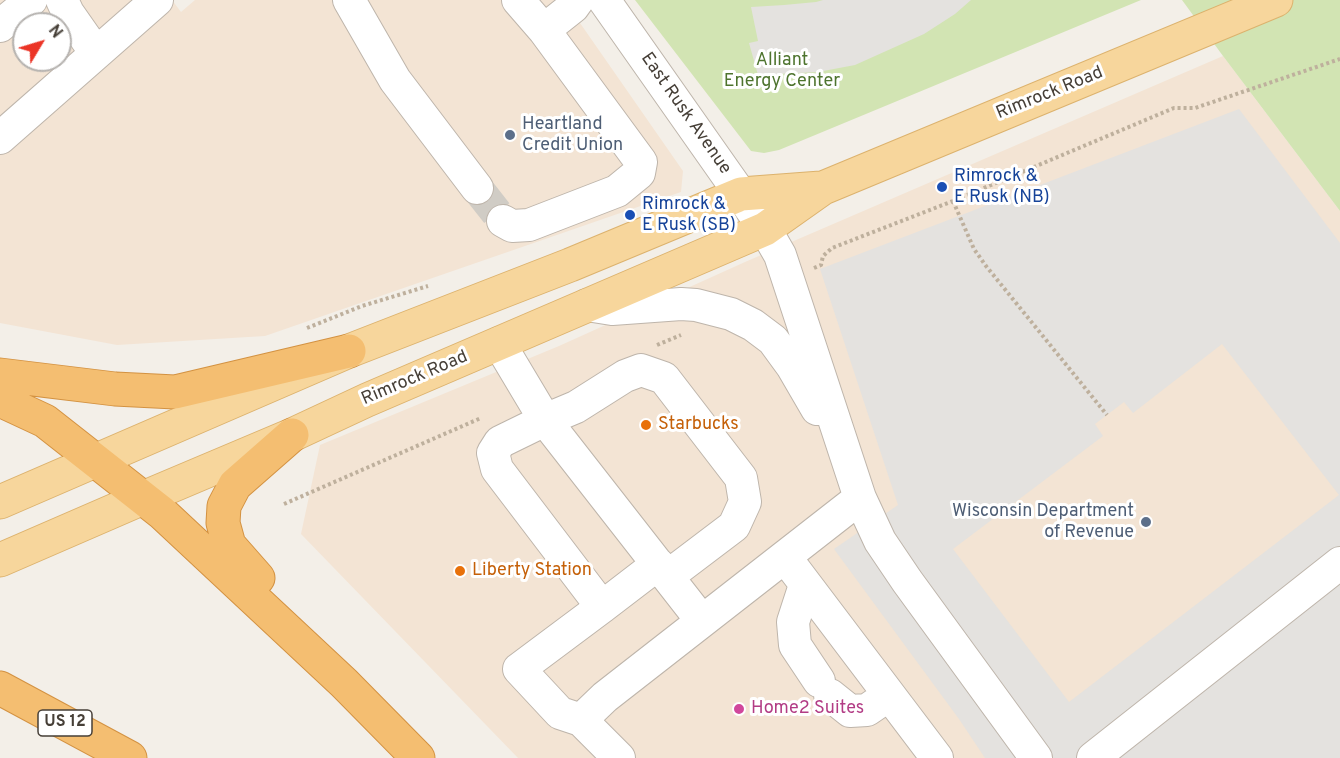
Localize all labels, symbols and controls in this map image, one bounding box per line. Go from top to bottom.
north arrow [12,12,72,72]
text: N [43,21,66,43]
street label: East Rusk Avenue [635,49,735,179]
park label: Alliant Energy Center [724,50,840,92]
street label: Rimrock Road [993,63,1107,125]
place label: Heartland Credit Union [522,114,623,156]
marker: Heartland Credit Union [503,128,517,142]
place label: Rimrock & E Rusk (NB) [954,166,1050,208]
marker: Rimrock & E Rusk (NB) [935,180,949,194]
place label: Rimrock & E Rusk (SB) [642,194,736,236]
marker: Rimrock & E Rusk (SB) [623,208,637,222]
street label: Rimrock Road [359,347,471,411]
place label: Starbucks [658,414,739,436]
marker: Starbucks [639,418,653,432]
place label: Wisconsin Department of Revenue [952,501,1134,544]
marker: Wisconsin Department of Revenue [1139,515,1153,529]
place label: Liberty Station [472,560,592,582]
marker: Liberty Station [453,564,467,578]
place label: Home2 Suites [751,698,864,720]
marker: Home2 Suites [732,702,746,716]
road number: US 12 [38,710,92,736]

